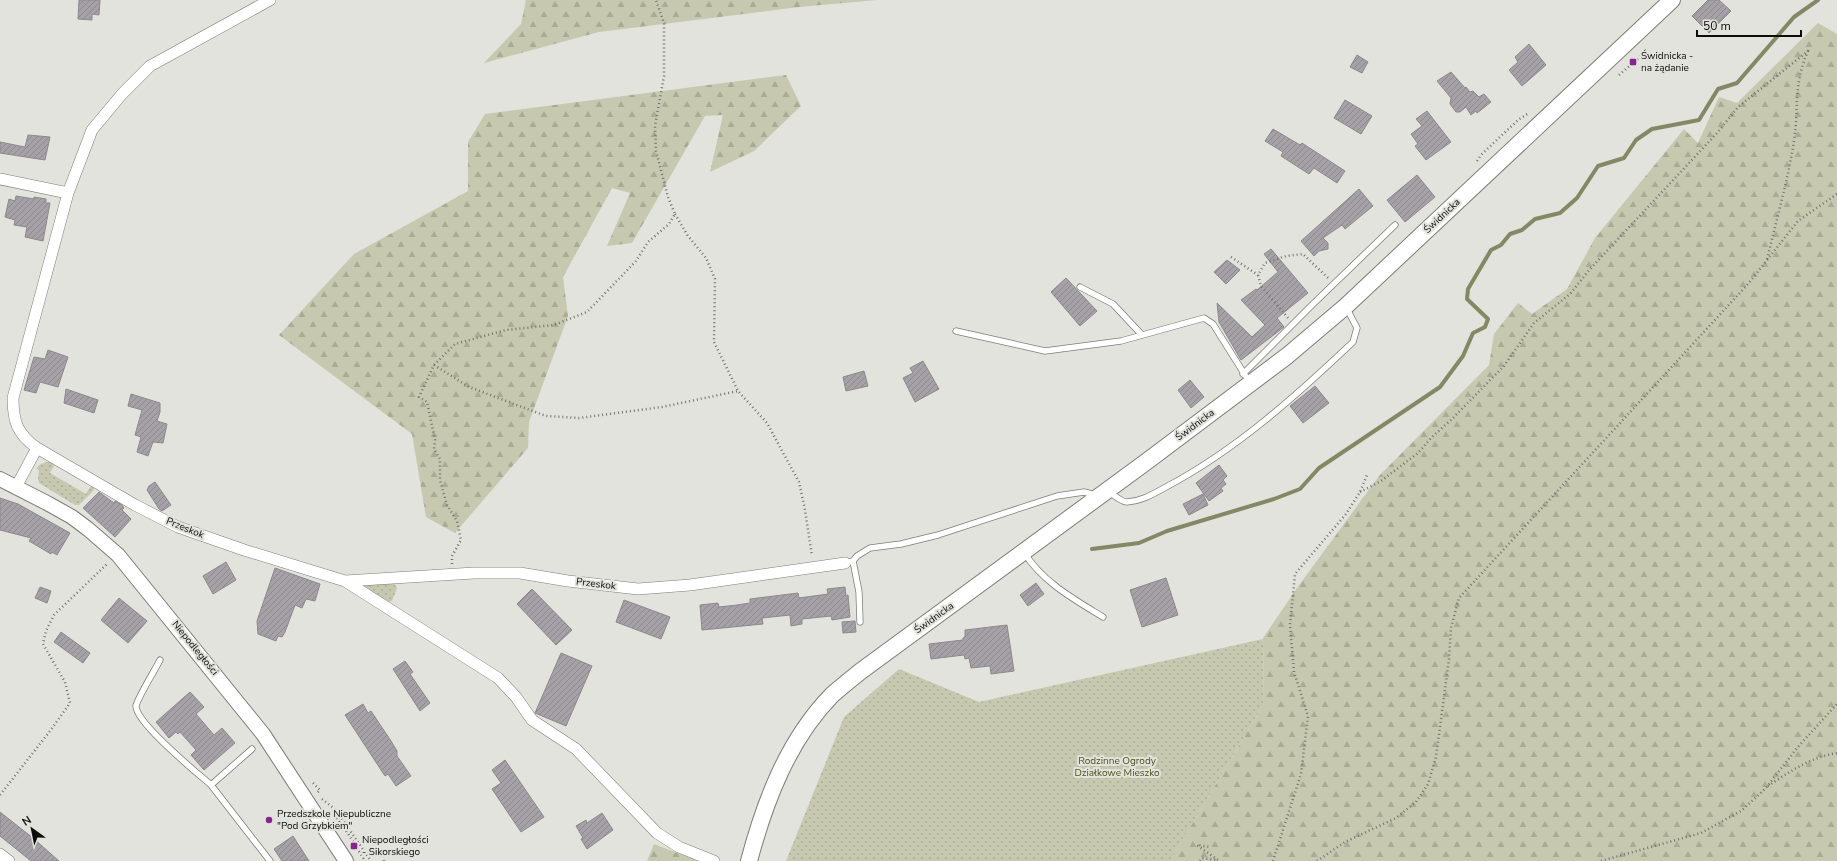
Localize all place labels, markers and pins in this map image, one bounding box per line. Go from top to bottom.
place label: Świdnicka - na żądanie [1641,49,1693,75]
marker: Świdnicka - na żądanie [1628,57,1638,67]
place label: Przedszkole Niepubliczne "Pod Grzybkiem" [277,807,391,833]
marker: Przedszkole Niepubliczne "Pod Grzybkiem" [264,815,274,825]
place label: Niepodległości - Sikorskiego [362,833,429,859]
marker: Niepodległości - Sikorskiego [349,841,359,851]

